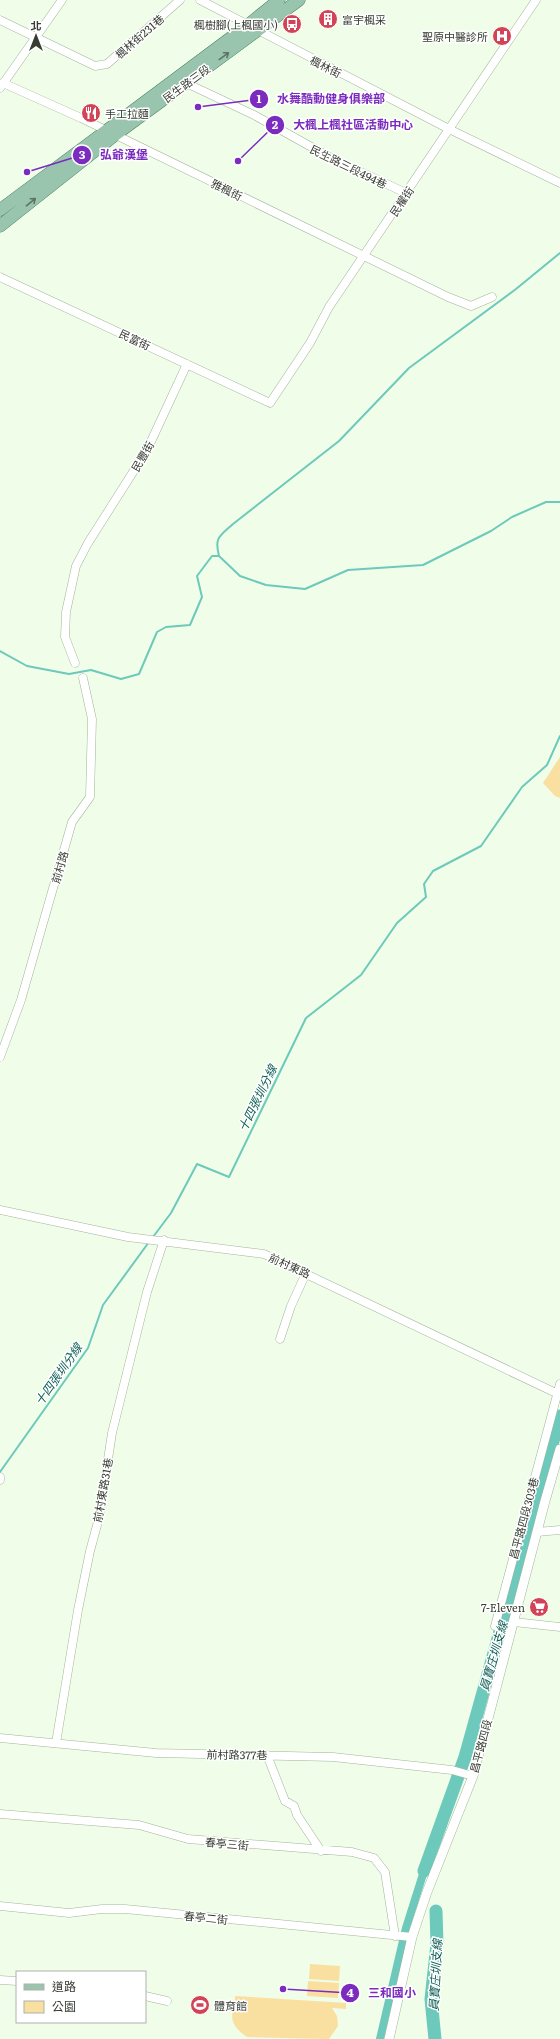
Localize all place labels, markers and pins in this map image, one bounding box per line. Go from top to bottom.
building icon: 富宇楓采 [317,8,339,30]
place label: 富宇楓采 [342,11,386,27]
bus stop icon: 楓樹腳(上楓國小) [281,13,303,35]
place label: 楓樹腳(上楓國小) [194,16,278,32]
hospital icon: 聖原中醫診所 [491,25,513,47]
place label: 聖原中醫診所 [422,28,488,44]
callout: 水舞酷動健身俱樂部 [249,87,393,111]
restaurant icon: 手工拉麵 [80,102,102,124]
place label: 手工拉麵 [105,105,149,121]
callout: 大楓上楓社區活動中心 [265,113,421,137]
callout: 弘爺漢堡 [72,143,156,167]
supermarket icon: 7-Eleven [528,1596,550,1618]
place label: 7-Eleven [481,1599,525,1615]
callout: 三和國小 [340,1981,424,2005]
sports icon: 體育館 [189,1994,211,2016]
place label: 體育館 [214,1997,247,2013]

